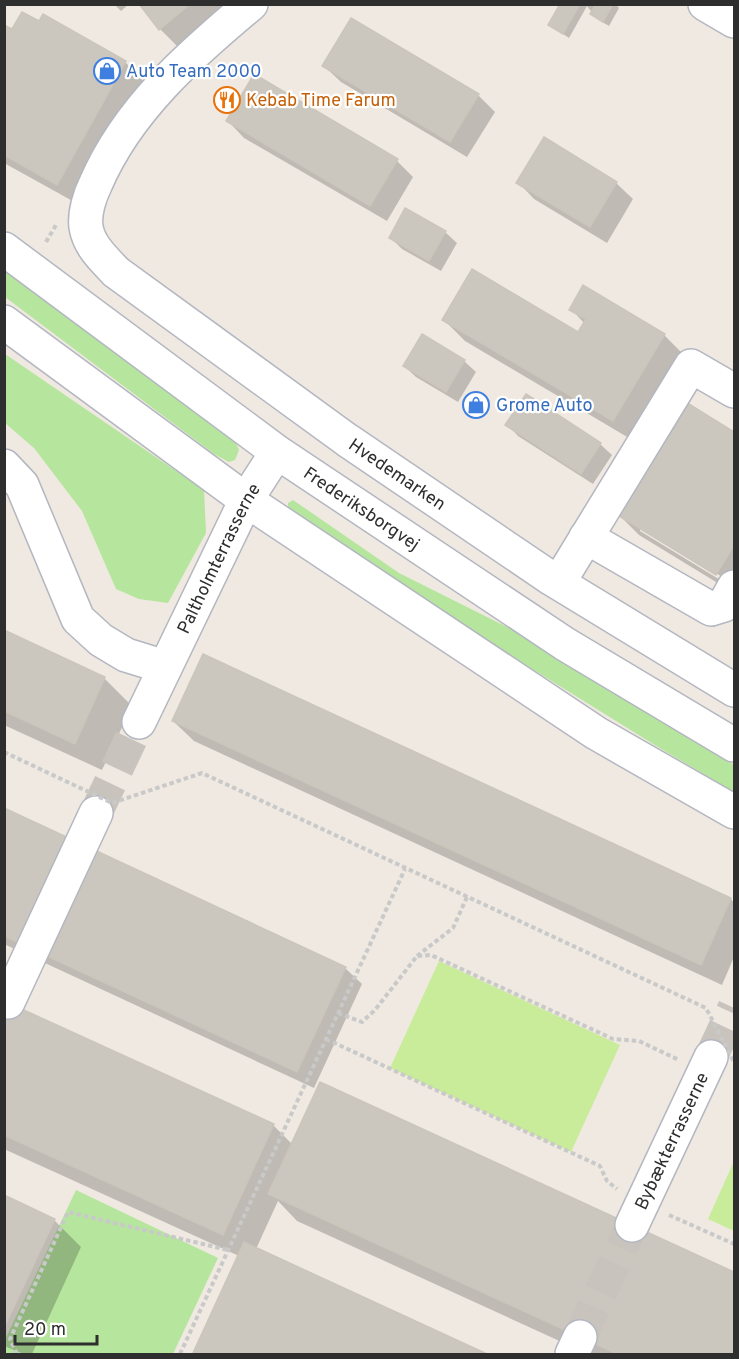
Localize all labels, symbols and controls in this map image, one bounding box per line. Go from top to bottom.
shop icon: Auto Team 2000 [92,56,122,86]
place label: Auto Team 2000 [126,61,262,84]
restaurant icon: Kebab Time Farum [212,85,242,115]
place label: Kebab Time Farum [246,90,396,113]
shop icon: Grome Auto [461,390,491,420]
place label: Grome Auto [496,395,593,418]
street label: Hvedemarken [343,434,450,516]
street label: Frederiksborgvej [298,463,423,557]
street label: Paltholmterrasserne [173,479,267,638]
street label: Bybækterrasserne [631,1069,715,1214]
scale bar [15,1308,98,1346]
text: 20 m [24,1319,66,1342]

